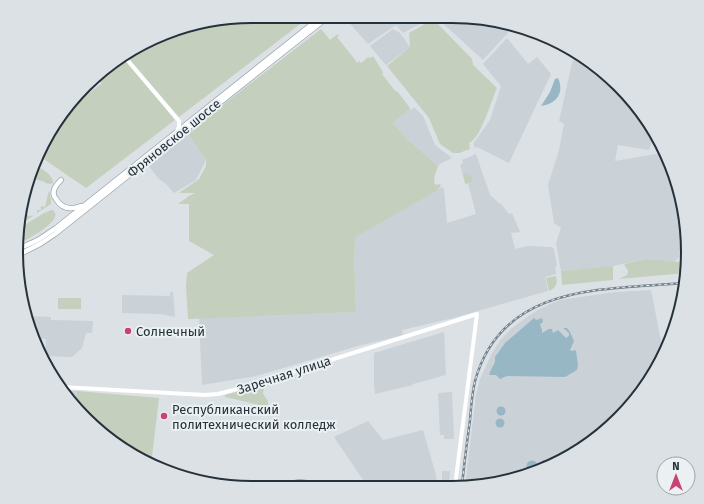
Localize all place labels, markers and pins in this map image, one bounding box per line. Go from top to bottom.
place label: Солнечный [136,324,205,339]
marker: Солнечный [123,326,133,336]
place label: Республиканский политехнический колледж [172,402,336,432]
marker: Республиканский политехнический колледж [159,411,169,421]

